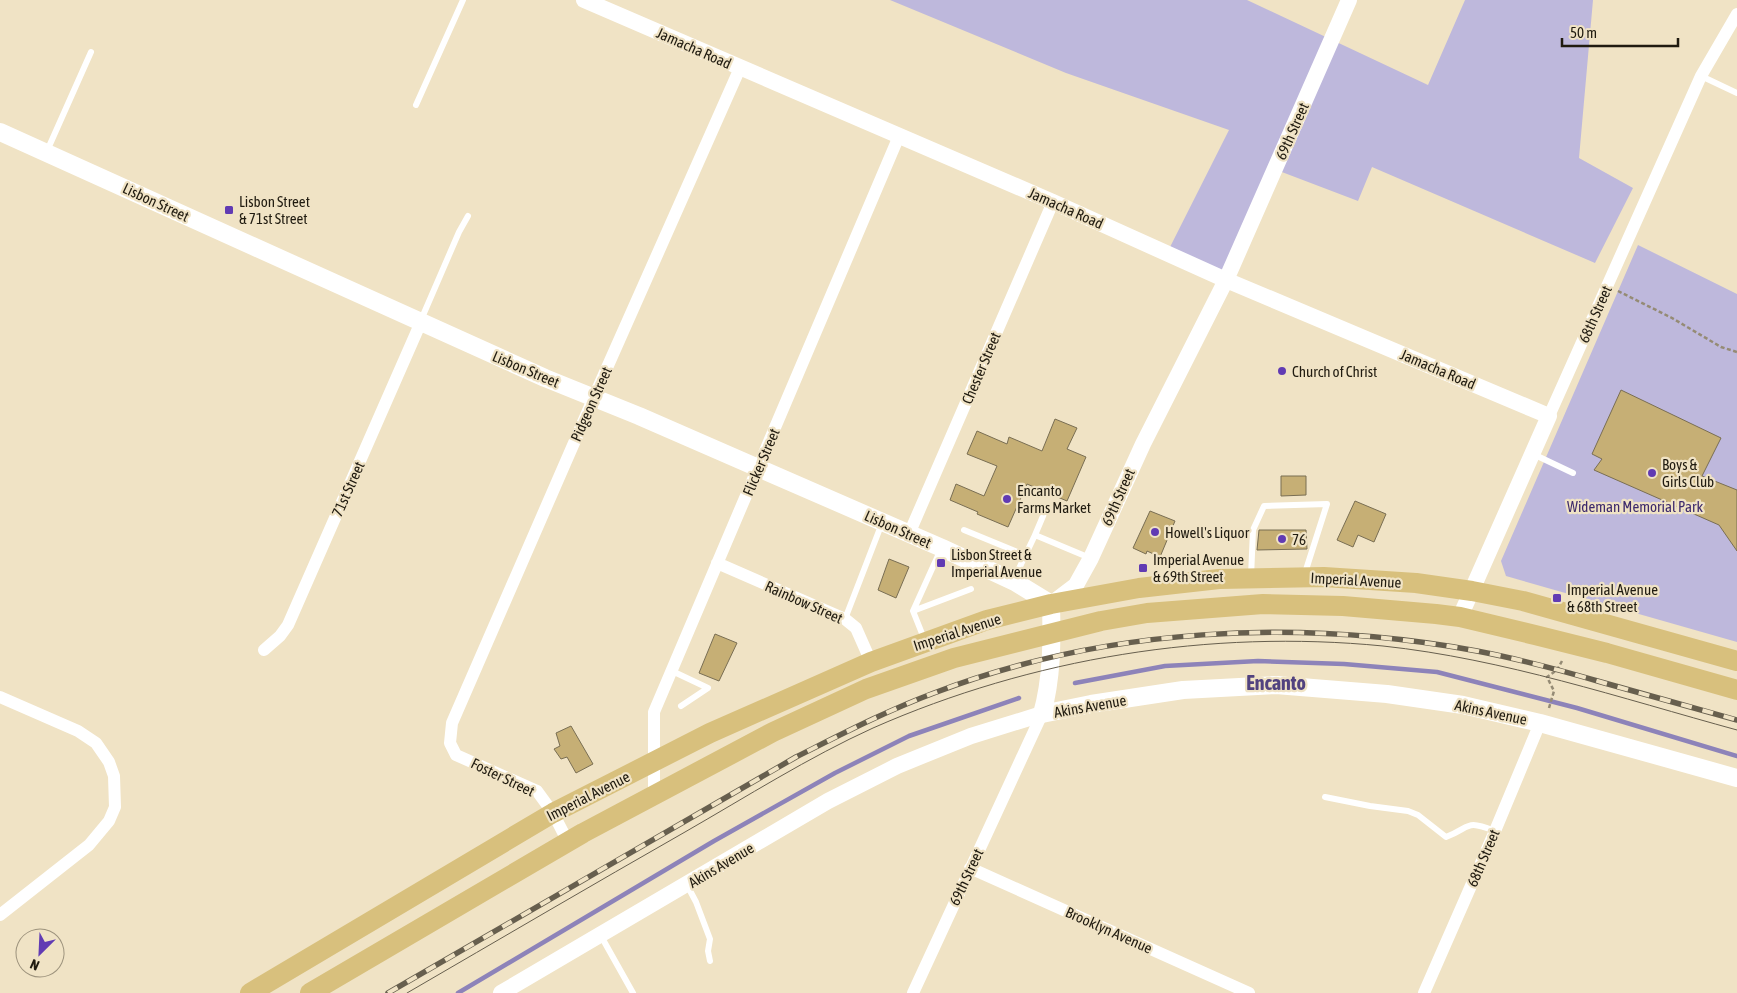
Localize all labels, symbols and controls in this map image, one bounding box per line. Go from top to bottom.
scale bar [1562,15,1678,47]
street label: Jamacha Road [654,24,734,72]
text: 50 m [1570,24,1597,41]
street label: 69th Street [1272,100,1312,162]
street label: Lisbon Street [120,179,192,225]
street label: Jamacha Road [1026,184,1106,232]
place label: Lisbon Street & 71st Street [239,193,310,227]
marker: Lisbon Street & 71st Street [223,204,235,216]
street label: 68th Street [1575,283,1615,345]
street label: Chester Street [958,329,1004,407]
street label: Jamacha Road [1398,346,1478,392]
street label: Lisbon Street [490,347,562,391]
place label: Church of Christ [1292,363,1377,380]
street label: Pidgeon Street [567,364,615,444]
marker: Church of Christ [1276,365,1288,377]
street label: Flicker Street [739,426,783,498]
place label: Boys & Girls Club [1662,456,1714,490]
street label: 71st Street [328,459,368,519]
street label: 69th Street [1098,466,1138,528]
marker: Boys & Girls Club [1646,467,1658,479]
place label: Encanto Farms Market [1017,482,1091,516]
marker: Encanto Farms Market [1001,493,1013,505]
park label: Wideman Memorial Park [1567,498,1703,515]
street label: Lisbon Street [862,507,934,551]
place label: Howell's Liquor [1165,524,1250,541]
marker: Howell's Liquor [1149,526,1161,538]
place label: 76 [1292,531,1306,548]
marker: 76 [1276,533,1288,545]
place label: Lisbon Street & Imperial Avenue [951,546,1042,580]
place label: Imperial Avenue & 69th Street [1153,551,1244,585]
marker: Lisbon Street & Imperial Avenue [935,557,947,569]
marker: Imperial Avenue & 69th Street [1137,562,1149,574]
street label: Imperial Avenue [1310,569,1402,591]
street label: Rainbow Street [763,577,845,627]
place label: Imperial Avenue & 68th Street [1567,581,1658,615]
marker: Imperial Avenue & 68th Street [1551,592,1563,604]
street label: Imperial Avenue [911,610,1003,654]
district label: Encanto [1246,671,1306,694]
street label: Akins Avenue [1053,691,1128,721]
street label: Akins Avenue [1453,696,1529,728]
street label: Foster Street [469,754,537,800]
street label: Imperial Avenue [544,768,633,824]
street label: 68th Street [1463,827,1503,889]
street label: Akins Avenue [685,839,757,891]
street label: 69th Street [945,846,987,908]
street label: Brooklyn Avenue [1063,903,1155,957]
north arrow [15,928,65,978]
text: N [28,956,42,974]

